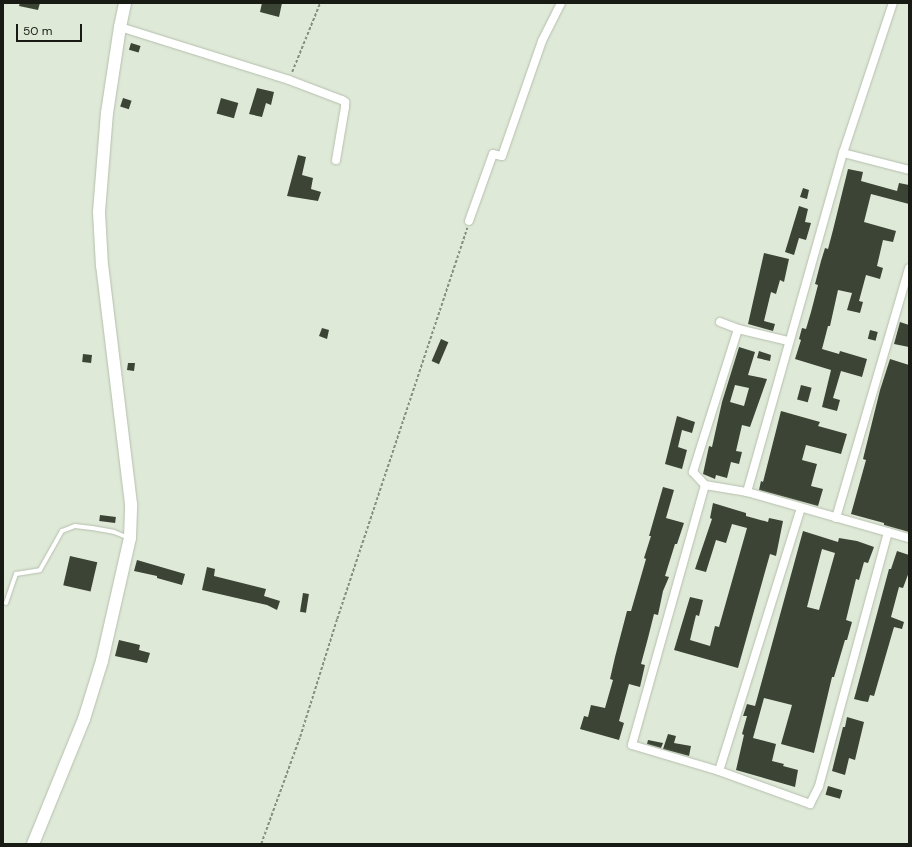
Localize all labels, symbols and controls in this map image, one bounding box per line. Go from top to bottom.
scale bar [18,16,84,42]
text: 50 m [23,23,52,39]

